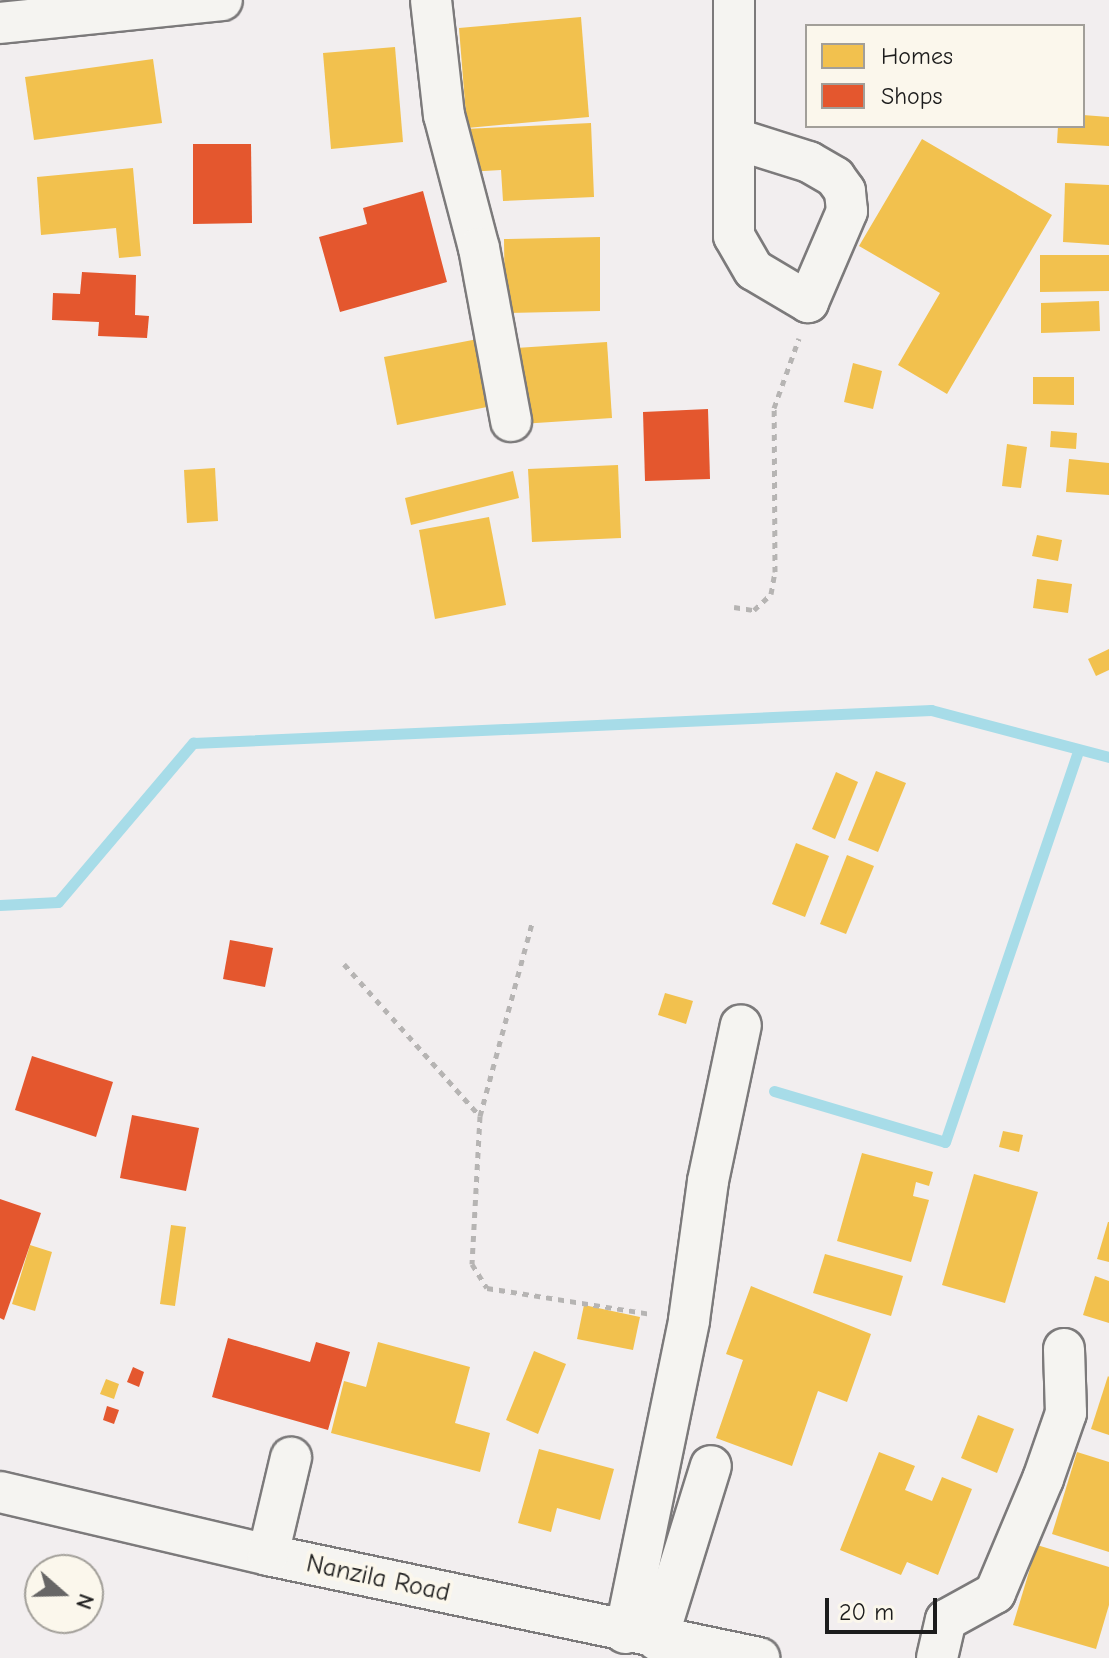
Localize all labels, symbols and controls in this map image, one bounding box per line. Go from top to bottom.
legend [805,24,1085,128]
text: Homes [881,42,953,70]
text: Shops [881,82,942,110]
street label: Nanzila Road [303,1549,453,1609]
north arrow [24,1554,104,1634]
scale bar [829,1582,941,1632]
text: N [70,1590,99,1613]
text: 20 m [839,1598,894,1626]

